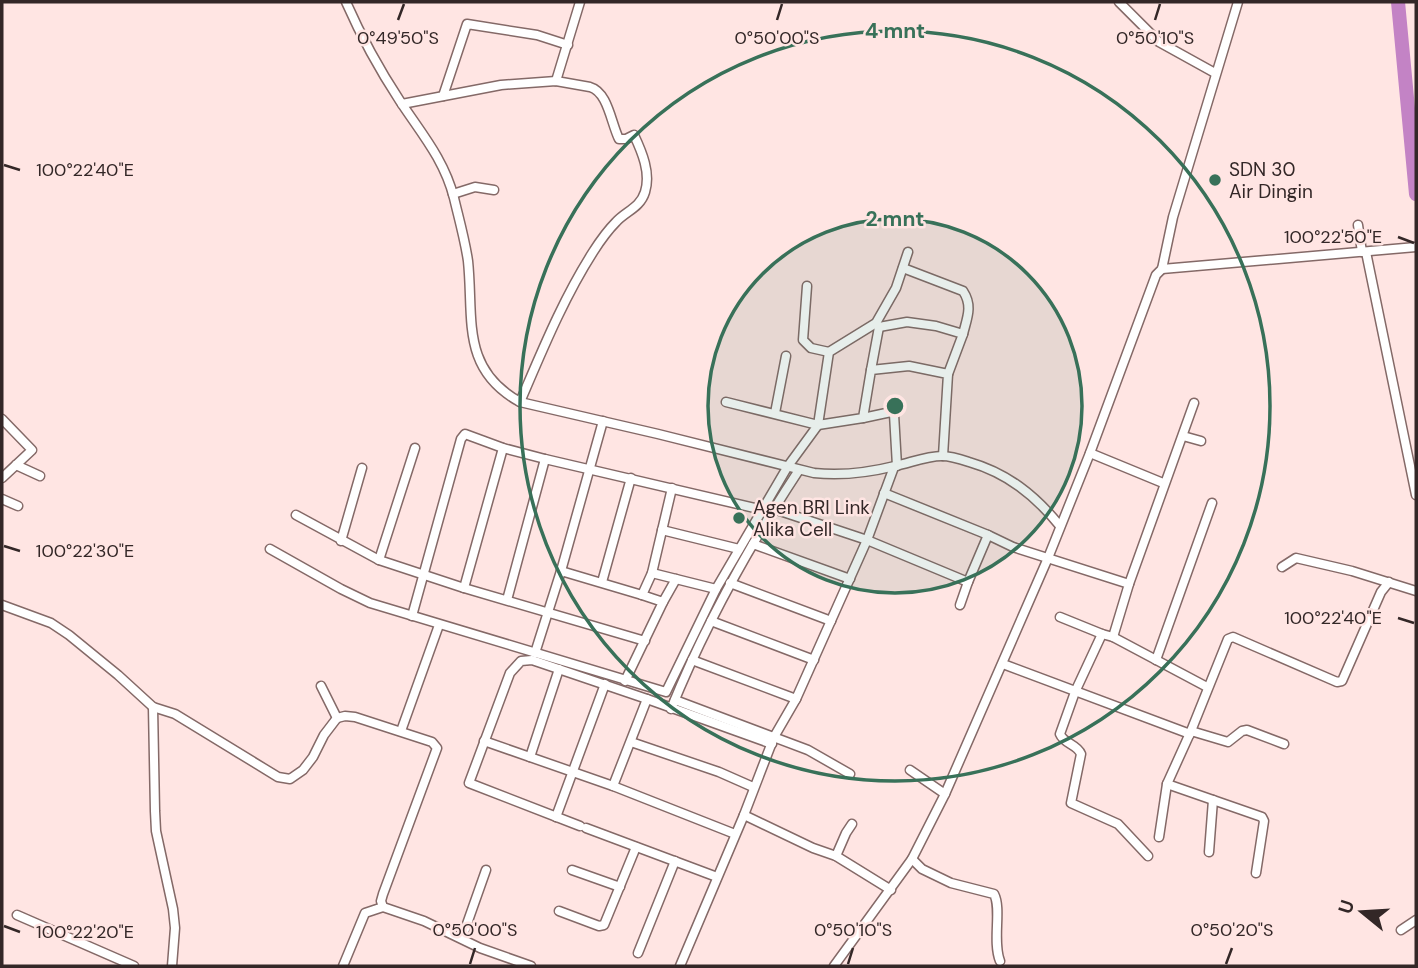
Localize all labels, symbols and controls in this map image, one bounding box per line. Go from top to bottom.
text: 4 mnt [865,17,925,45]
text: 0°49'50"S [357,26,439,50]
text: 0°50'00"S [735,26,819,50]
text: 0°50'10"S [1116,26,1194,50]
place label: SDN 30 Air Dingin [1229,157,1313,204]
text: 100°22'40"E [36,158,134,182]
marker: SDN 30 Air Dingin [1207,172,1223,188]
text: 2 mnt [866,205,924,233]
text: 100°22'50"E [1284,225,1382,249]
centre of rings [883,394,907,418]
place label: Agen BRI Link Alika Cell [753,495,870,542]
marker: Agen BRI Link Alika Cell [731,510,747,526]
text: 100°22'30"E [36,539,134,563]
text: 100°22'40"E [1284,606,1382,630]
north arrow [1327,877,1397,947]
text: U [1332,897,1360,917]
text: 0°50'00"S [433,918,517,942]
text: 0°50'10"S [814,918,892,942]
text: 0°50'20"S [1191,918,1273,942]
text: 100°22'20"E [36,920,134,944]

